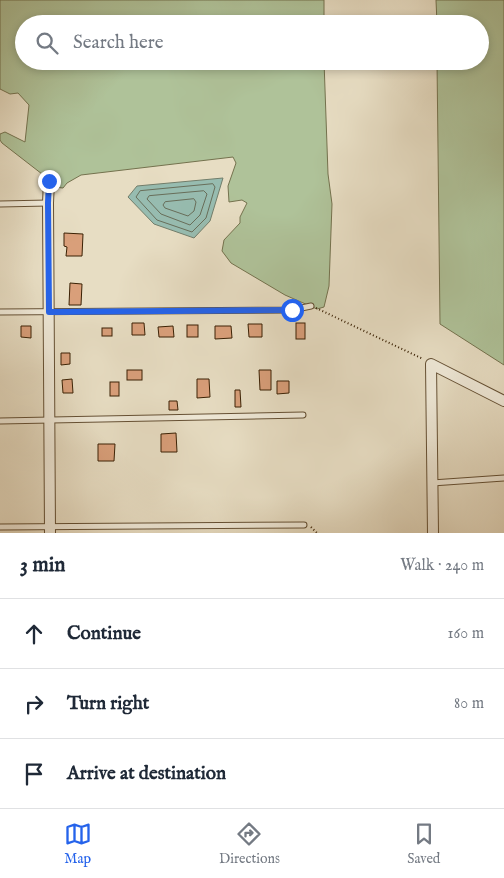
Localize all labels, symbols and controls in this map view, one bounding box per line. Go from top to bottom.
search box [15,15,489,70]
icon: search [33,29,61,57]
text: Search here [73,31,164,55]
route end [38,170,61,193]
route start [281,299,304,322]
text: 3 min [20,552,65,579]
text: Walk · 240 m [400,556,484,576]
icon: ahead [20,620,48,648]
text: Continue [67,622,141,646]
text: 160 m [448,624,484,644]
icon: right [20,690,48,718]
text: Turn right [67,692,149,716]
text: 80 m [454,694,484,714]
icon: arrive [20,760,48,788]
text: Arrive at destination [67,762,226,786]
tab: Map [64,820,92,868]
tab: Directions [219,820,280,868]
tab: Saved [407,820,440,868]

